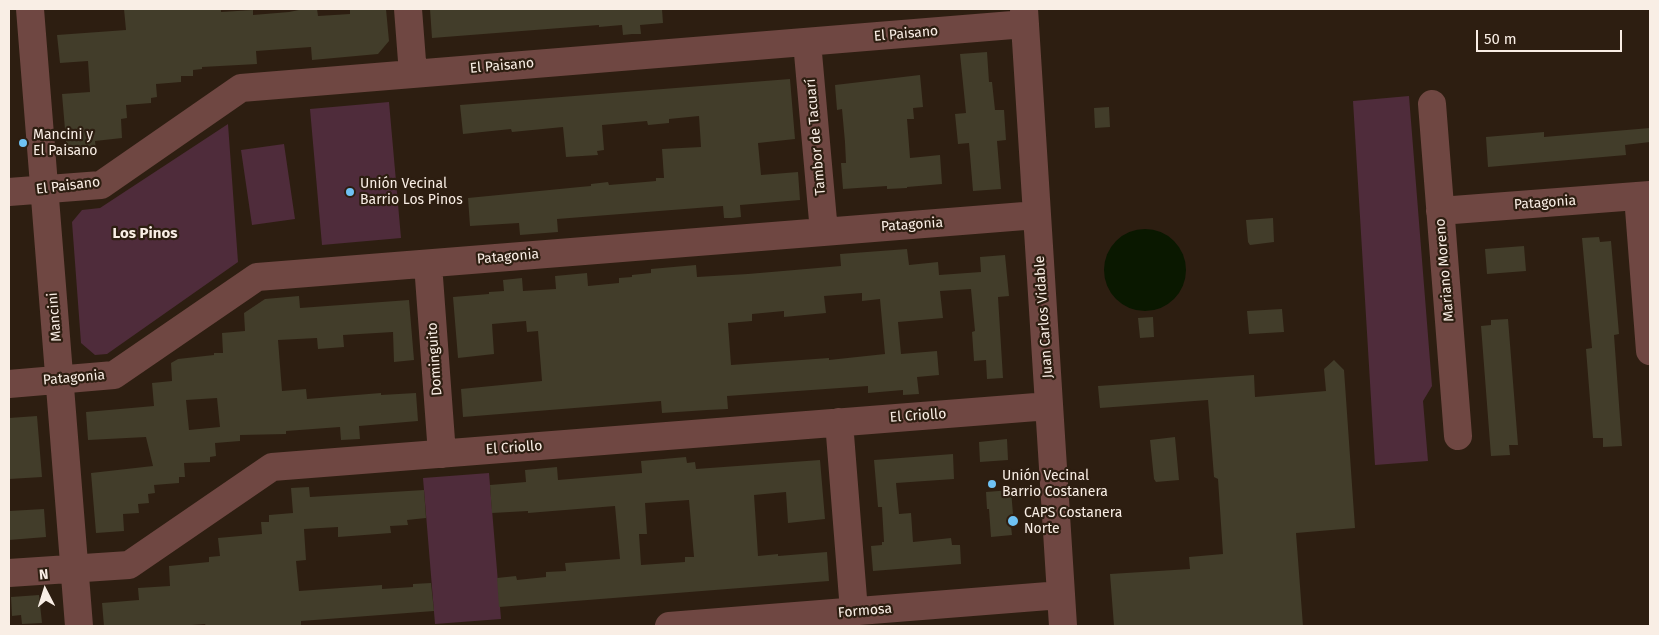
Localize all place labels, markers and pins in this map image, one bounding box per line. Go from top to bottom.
place label: Mancini y El Paisano [33,127,98,160]
marker: Mancini y El Paisano [17,137,29,149]
place label: Unión Vecinal Barrio Los Pinos [360,176,463,208]
marker: Unión Vecinal Barrio Los Pinos [344,186,356,198]
place label: Unión Vecinal Barrio Costanera [1002,468,1108,501]
marker: Unión Vecinal Barrio Costanera [986,478,998,490]
place label: CAPS Costanera Norte [1024,505,1122,538]
marker: CAPS Costanera Norte [1006,514,1020,528]

